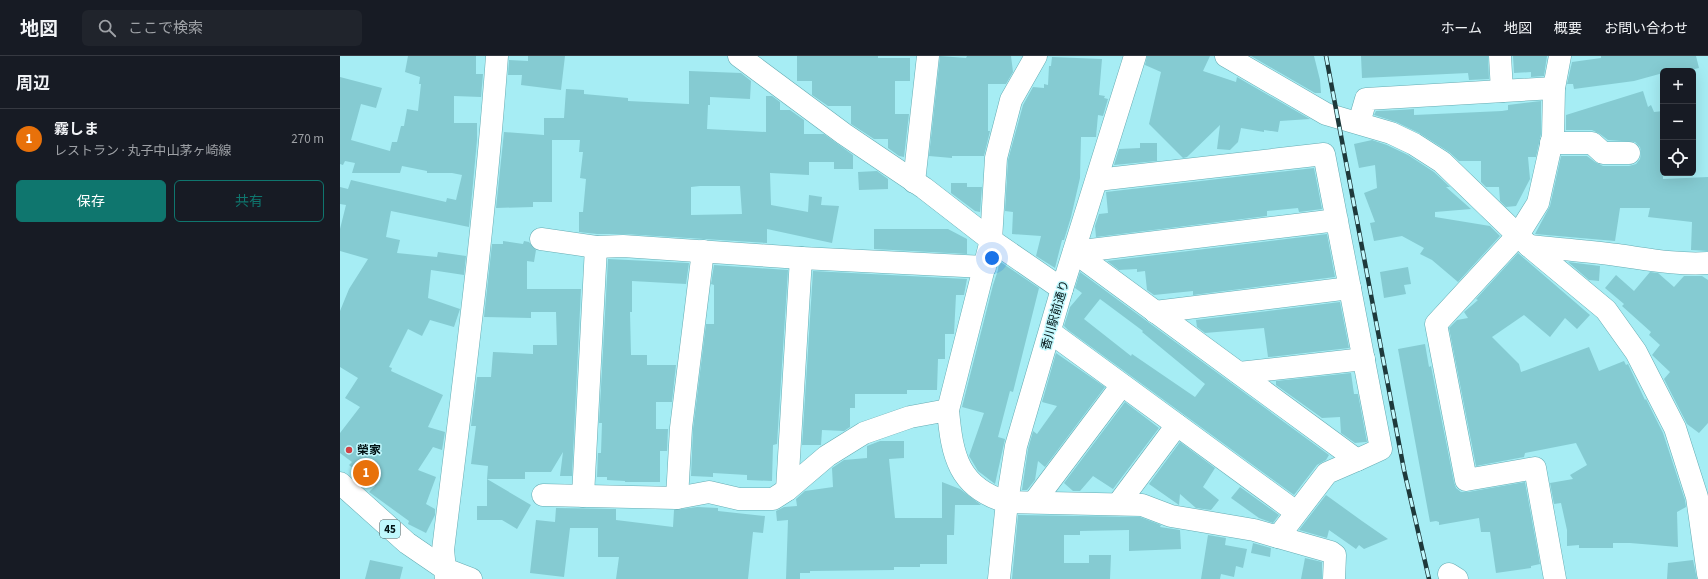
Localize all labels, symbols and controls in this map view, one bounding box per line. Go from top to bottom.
search box [82,10,362,46]
text: 地図 [20,16,58,43]
icon: search [96,17,118,39]
text: ここで検索 [128,18,203,39]
text: ホーム [1440,19,1482,39]
text: 地図 [1504,19,1532,39]
text: 概要 [1554,19,1582,39]
text: お問い合わせ [1604,19,1688,39]
map controls [1660,68,1696,176]
button: + [1660,68,1696,104]
text: 周辺 [16,72,50,96]
button: − [1660,104,1696,140]
text: 霧しま [54,119,99,140]
text: 1 [26,130,32,148]
text: 270 m [291,130,324,148]
button: locate [1660,140,1696,176]
text: レストラン · 丸子中山茅ヶ崎線 [54,142,231,160]
button: 保存 [16,180,166,222]
button: 共有 [174,180,324,222]
your location [982,248,1002,268]
street label: 香川駅前通り [1037,278,1074,352]
place label: 榮家 [357,442,381,459]
marker: 榮家 [344,445,354,455]
pin: 1 [353,458,379,488]
road number: 45 [380,520,400,538]

